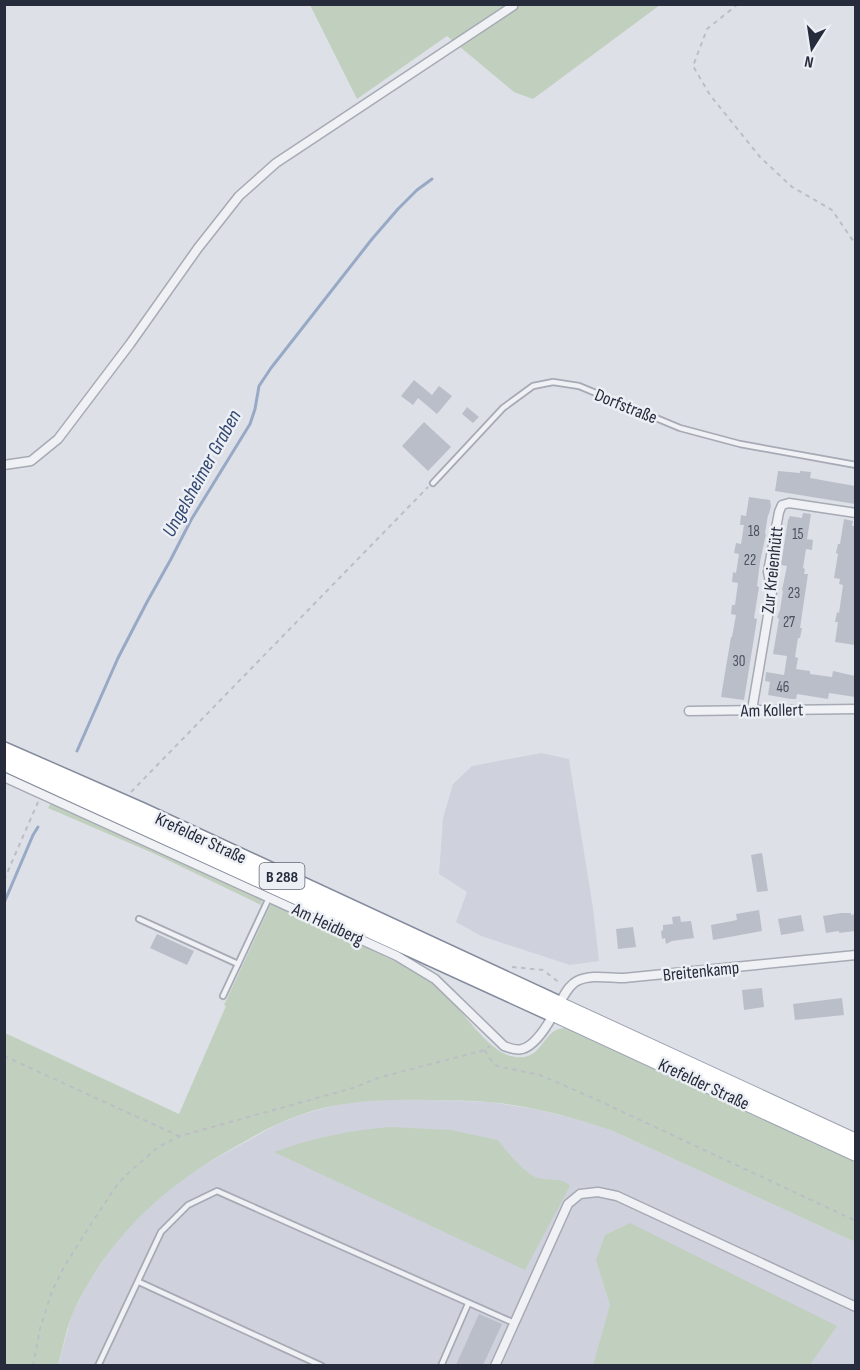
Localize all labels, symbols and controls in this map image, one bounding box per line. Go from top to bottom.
north arrow [782,18,842,78]
text: N [803,51,815,71]
street label: Dorfstraße [592,384,660,428]
water label: Ungelsheimer Graben [157,406,247,541]
house number: 18 [748,522,760,541]
street label: Zur Kreienhütt [757,525,788,615]
house number: 15 [792,525,804,544]
house number: 22 [744,551,756,570]
house number: 23 [788,584,800,603]
house number: 27 [783,613,795,632]
house number: 30 [733,652,745,671]
house number: 46 [777,678,789,697]
street label: Am Kollert [740,699,804,722]
street label: Krefelder Straße [152,808,250,869]
road number: B 288 [260,863,304,889]
street label: Am Heidberg [288,898,367,950]
street label: Breitenkamp [662,957,740,986]
street label: Krefelder Straße [655,1054,753,1115]

